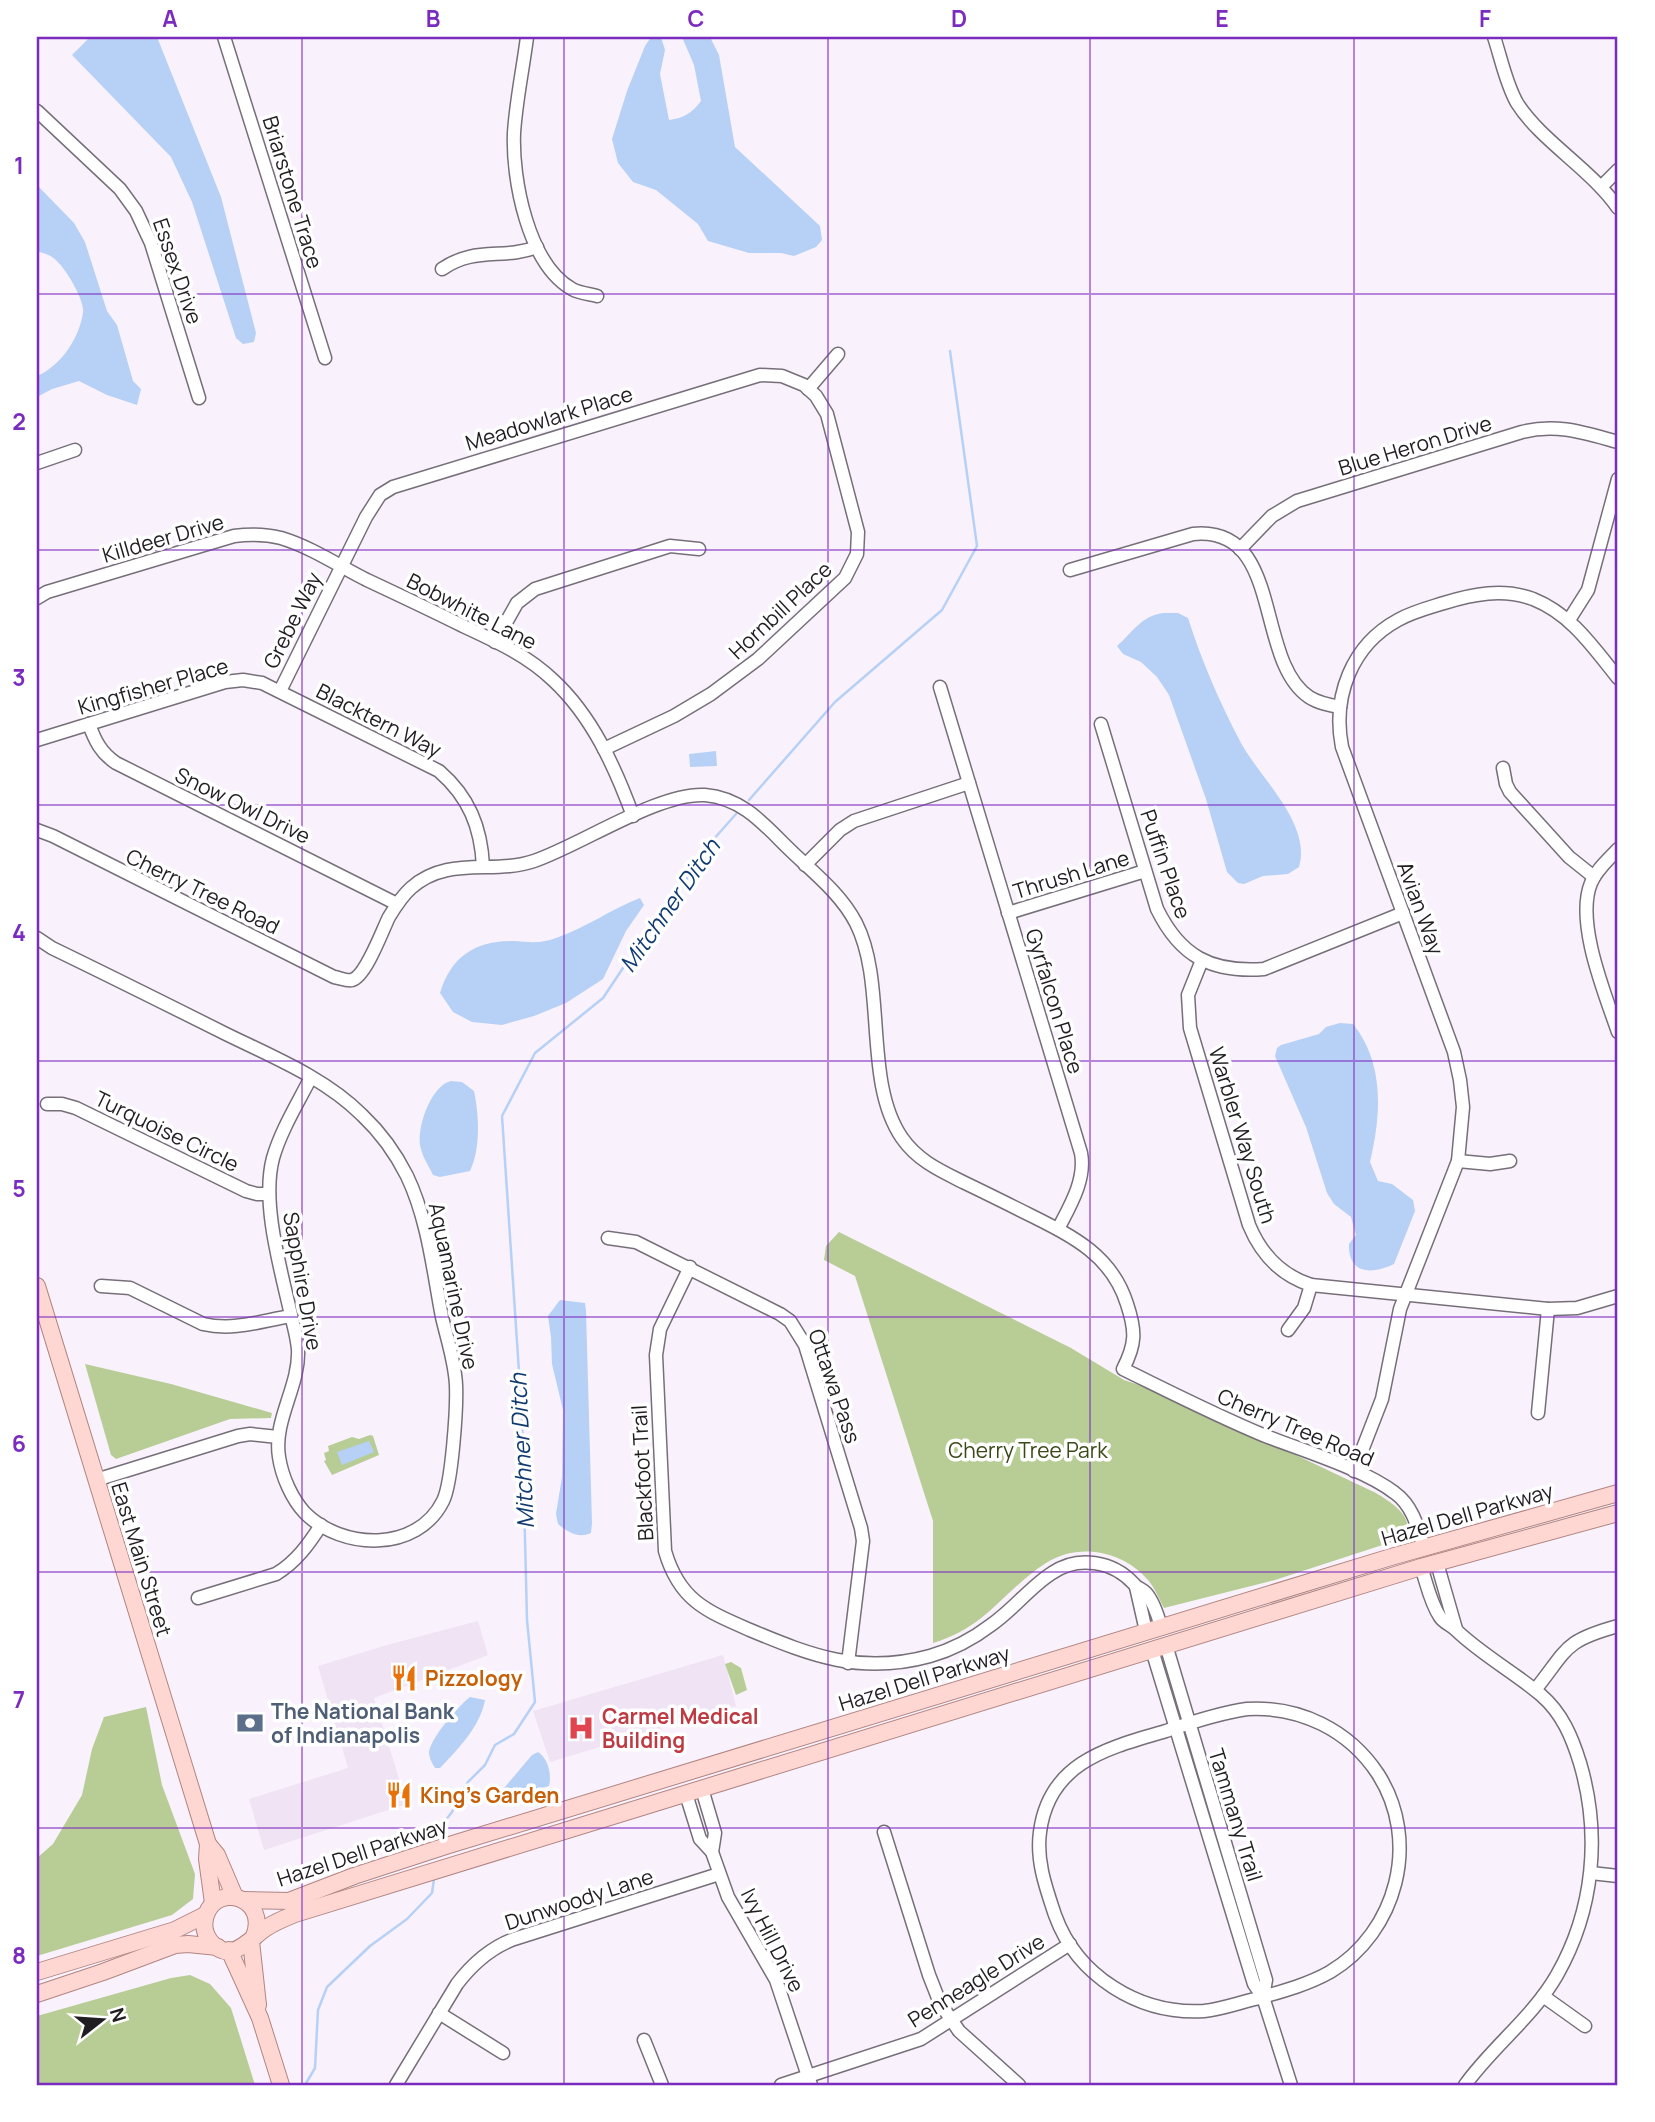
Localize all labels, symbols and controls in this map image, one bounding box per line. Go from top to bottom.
text: A [162,2,178,34]
text: B [426,2,440,34]
text: C [688,2,705,34]
text: D [951,2,967,34]
text: E [1215,2,1229,34]
text: F [1479,2,1491,34]
street label: Briarstone Trace [256,112,330,272]
text: 1 [14,149,24,181]
street label: Essex Drive [147,214,209,328]
street label: Meadowlark Place [462,379,636,457]
text: 2 [12,405,26,437]
street label: Blue Heron Drive [1335,408,1495,482]
street label: Killdeer Drive [99,507,227,569]
street label: Hornbill Place [723,555,837,665]
street label: Bobwhite Lane [402,566,542,656]
street label: Grebe Way [257,567,327,673]
street label: Kingfisher Place [74,651,232,721]
text: 3 [12,661,26,693]
street label: Blacktern Way [312,676,446,764]
street label: Snow Owl Drive [171,760,315,850]
street label: Puffin Place [1134,806,1198,922]
water label: Mitchner Ditch [611,831,728,978]
street label: Cherry Tree Road [122,842,284,940]
street label: Thrush Lane [1010,843,1132,905]
street label: Avian Way [1391,858,1451,958]
text: 4 [12,916,26,948]
street label: Gyrfalcon Place [1020,925,1090,1077]
street label: Warbler Way South [1203,1043,1283,1227]
street label: Turquoise Circle [90,1084,244,1178]
text: 5 [12,1172,26,1204]
street label: Aquamarine Drive [423,1200,485,1372]
street label: Sapphire Drive [277,1210,329,1352]
street label: Ottawa Pass [802,1325,868,1447]
water label: Mitchner Ditch [501,1371,541,1530]
street label: Cherry Tree Road [1213,1381,1379,1473]
street label: Blackfoot Trail [624,1404,660,1542]
text: 6 [12,1427,26,1459]
park label: Cherry Tree Park [948,1436,1108,1464]
street label: Hazel Dell Parkway [1378,1476,1556,1552]
street label: East Main Street [105,1478,179,1640]
street label: Hazel Dell Parkway [835,1639,1013,1717]
restaurant icon: Pizzology [389,1663,419,1693]
place label: Pizzology [425,1664,523,1692]
text: 7 [13,1683,25,1715]
place label: The National Bank of Indianapolis [271,1697,455,1749]
place label: Carmel Medical Building [602,1702,759,1754]
bank icon: The National Bank of Indianapolis [235,1708,265,1738]
hospital icon: Carmel Medical Building [566,1713,596,1743]
street label: Tammany Trail [1203,1745,1269,1885]
restaurant icon: King's Garden [384,1780,414,1810]
place label: King's Garden [420,1781,559,1809]
street label: Hazel Dell Parkway [273,1811,451,1893]
street label: Dunwoody Lane [501,1862,657,1936]
street label: Ivy Hill Drive [735,1883,811,1997]
street label: Penneagle Drive [902,1927,1050,2033]
text: 8 [12,1939,26,1971]
north arrow [66,1986,136,2056]
text: N [104,2005,133,2025]

